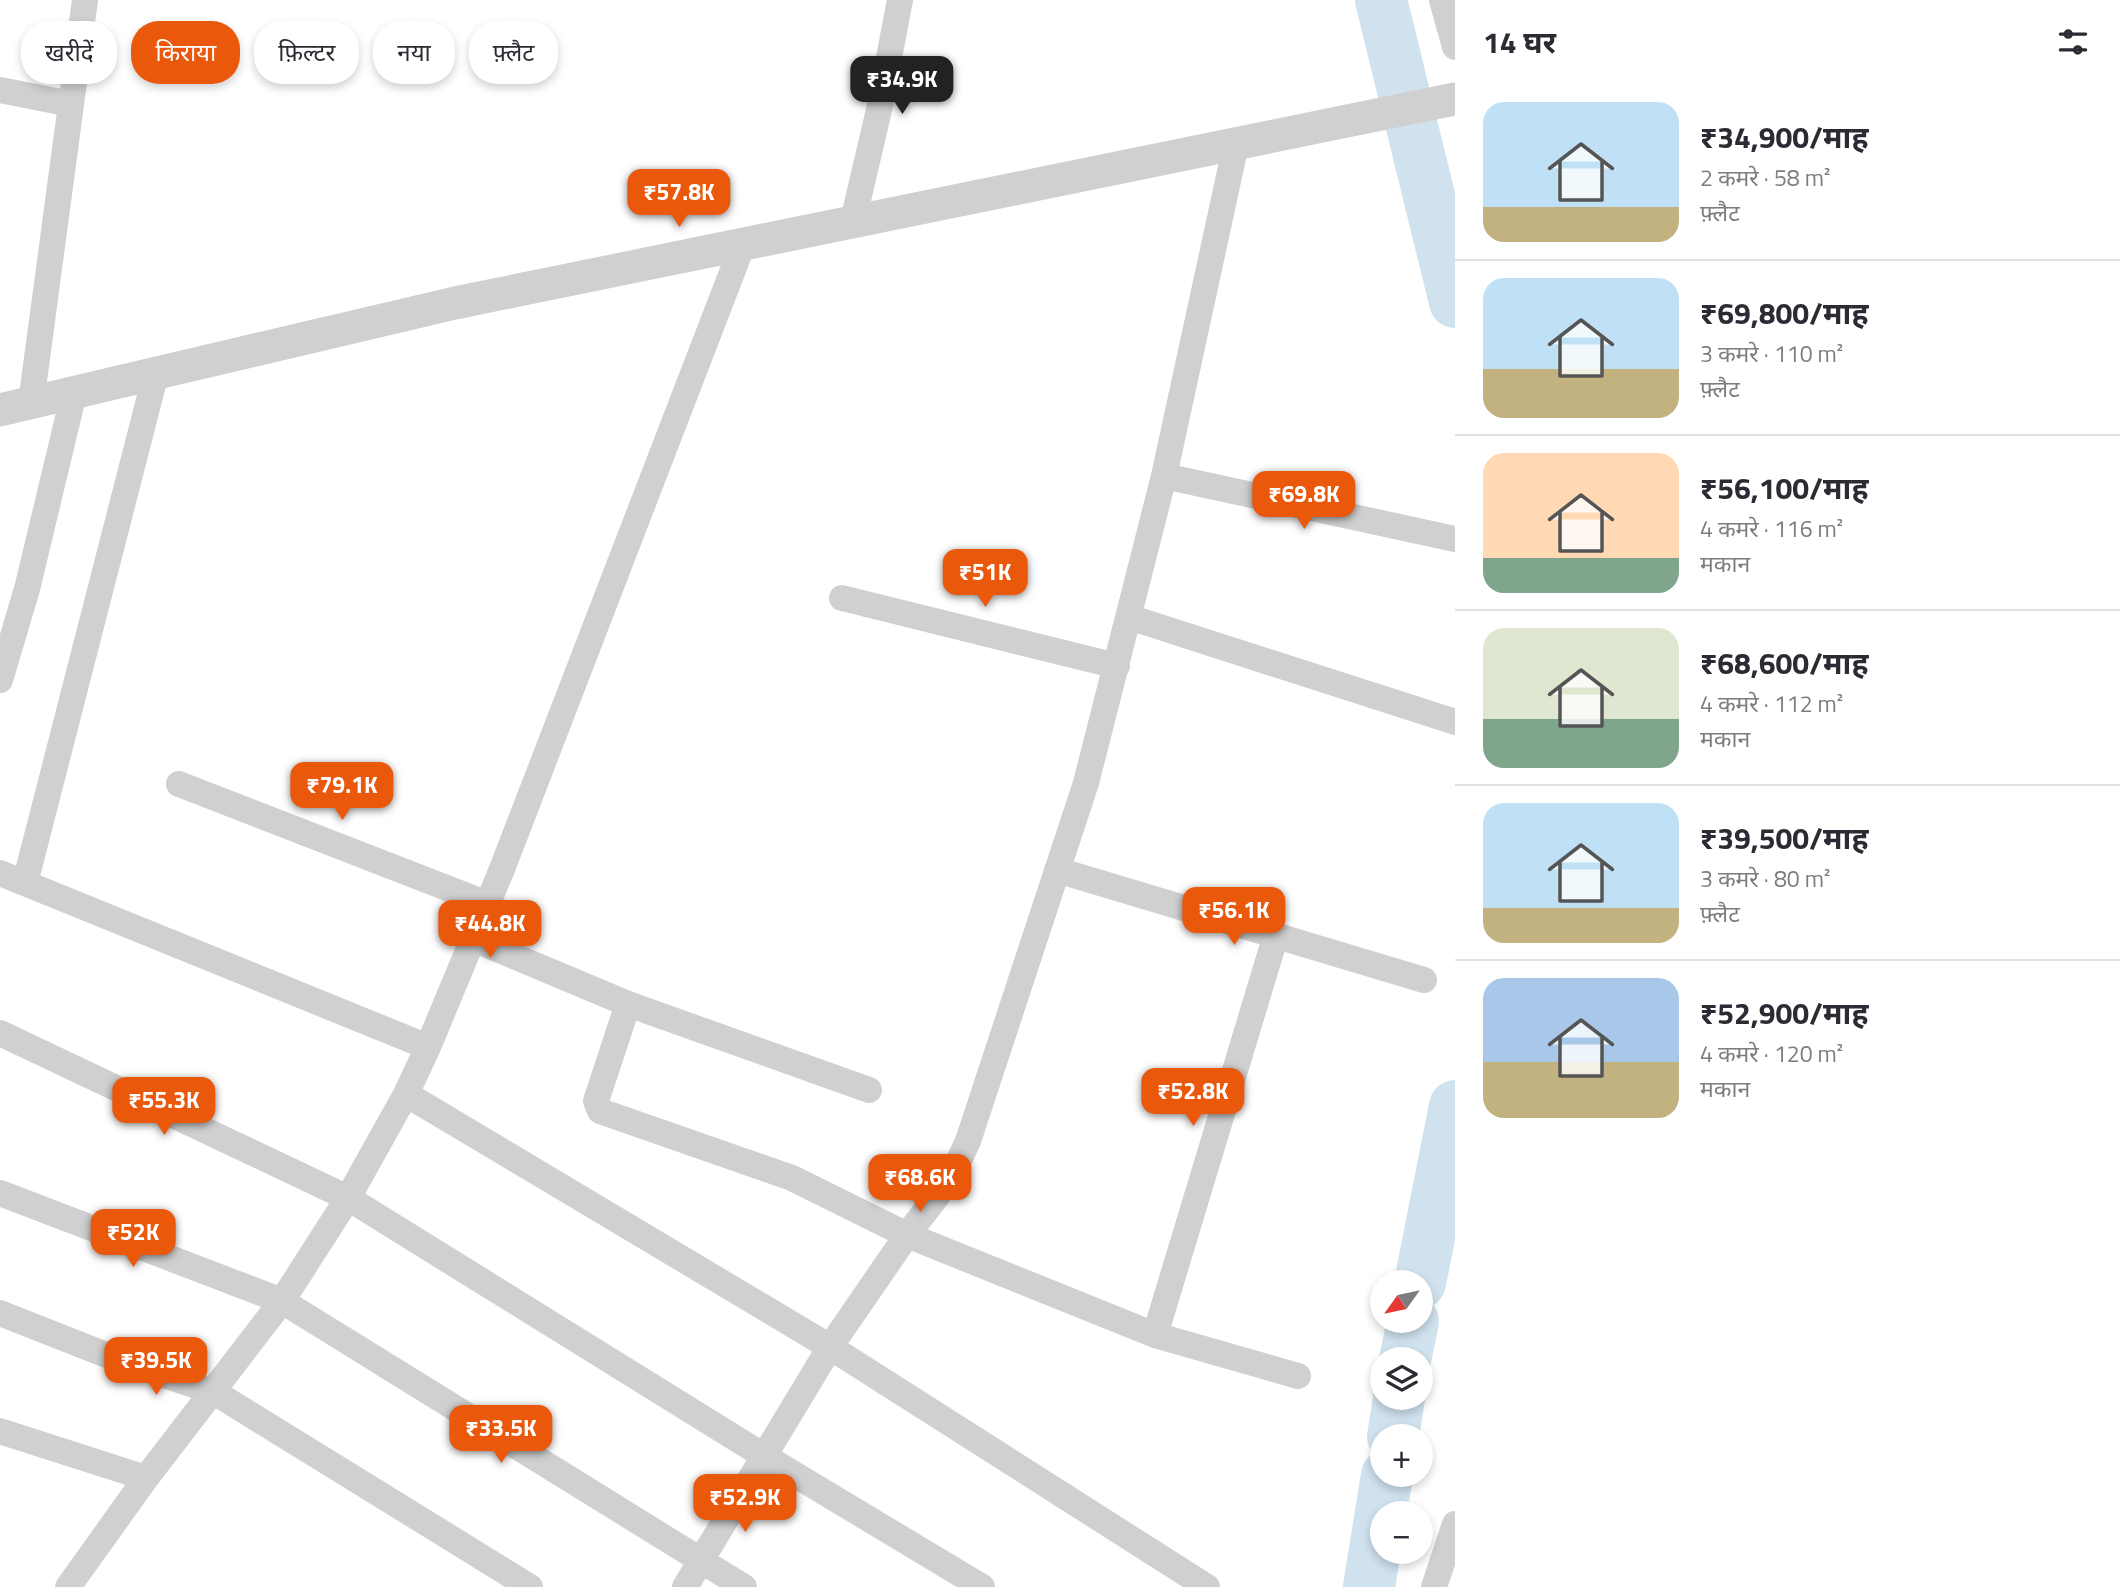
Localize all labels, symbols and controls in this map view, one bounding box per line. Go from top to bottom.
text: 14 घर [1483,19,1556,65]
chip: खरीदें [21,21,117,84]
chip: किराया [131,21,240,84]
chip: फ़िल्टर [254,21,359,84]
chip: नया [373,21,455,84]
chip: फ़्लैट [469,21,558,84]
icon: filters [2054,23,2092,61]
pin: ₹34.9K [845,57,959,116]
text: ₹34.9K [866,61,938,96]
text: ₹34,900/माह [1700,114,1868,160]
icon: home [1539,130,1623,214]
text: 2 कमरे · 58 m² [1700,160,1830,195]
pin: ₹57.8K [622,170,736,229]
text: ₹57.8K [643,174,715,209]
text: फ़्लैट [1700,195,1740,230]
text: ₹69,800/माह [1700,290,1868,336]
icon: home [1539,306,1623,390]
text: 3 कमरे · 110 m² [1700,336,1843,371]
text: फ़्लैट [1700,371,1740,406]
text: ₹56,100/माह [1700,465,1868,511]
pin: ₹69.8K [1247,472,1361,531]
text: ₹69.8K [1268,476,1340,511]
icon: home [1539,481,1623,565]
text: 4 कमरे · 116 m² [1700,511,1843,546]
text: मकान [1700,546,1750,581]
pin: ₹51K [944,550,1026,609]
text: ₹51K [959,554,1011,589]
text: ₹68,600/माह [1700,640,1868,686]
icon: home [1539,656,1623,740]
text: 4 कमरे · 112 m² [1700,686,1843,721]
text: मकान [1700,721,1750,756]
pin: ₹79.1K [285,762,399,822]
text: ₹79.1K [306,767,378,802]
text: ₹39,500/माह [1700,815,1868,861]
icon: home [1539,831,1623,915]
text: 3 कमरे · 80 m² [1700,861,1830,896]
pin: ₹56.1K [1177,888,1291,947]
text: ₹56.1K [1198,892,1270,927]
text: फ़्लैट [1700,896,1740,931]
pin: ₹44.8K [433,900,547,960]
text: ₹44.8K [454,905,526,940]
text: ₹52,900/माह [1700,990,1868,1036]
icon: home [1539,1006,1623,1090]
text: 4 कमरे · 120 m² [1700,1036,1843,1071]
pin: ₹52.8K [1136,1068,1250,1128]
text: मकान [1700,1071,1750,1106]
text: ₹52.8K [1157,1073,1229,1108]
pin: ₹55.3K [107,1078,221,1137]
text: ₹55.3K [128,1082,200,1117]
pin: ₹68.6K [863,1154,977,1214]
text: ₹68.6K [884,1159,956,1194]
pin: ₹52K [92,1210,174,1269]
text: ₹52K [107,1214,159,1249]
north arrow [1370,1270,1433,1334]
map controls [1370,1270,1433,1564]
pin: ₹39.5K [99,1338,213,1397]
text: ₹39.5K [120,1342,192,1377]
button: layers [1370,1347,1433,1410]
pin: ₹33.5K [444,1406,558,1465]
text: ₹33.5K [465,1410,537,1445]
button: + [1370,1424,1433,1487]
pin: ₹52.9K [688,1474,802,1534]
text: ₹52.9K [709,1479,781,1514]
button: − [1370,1501,1433,1564]

